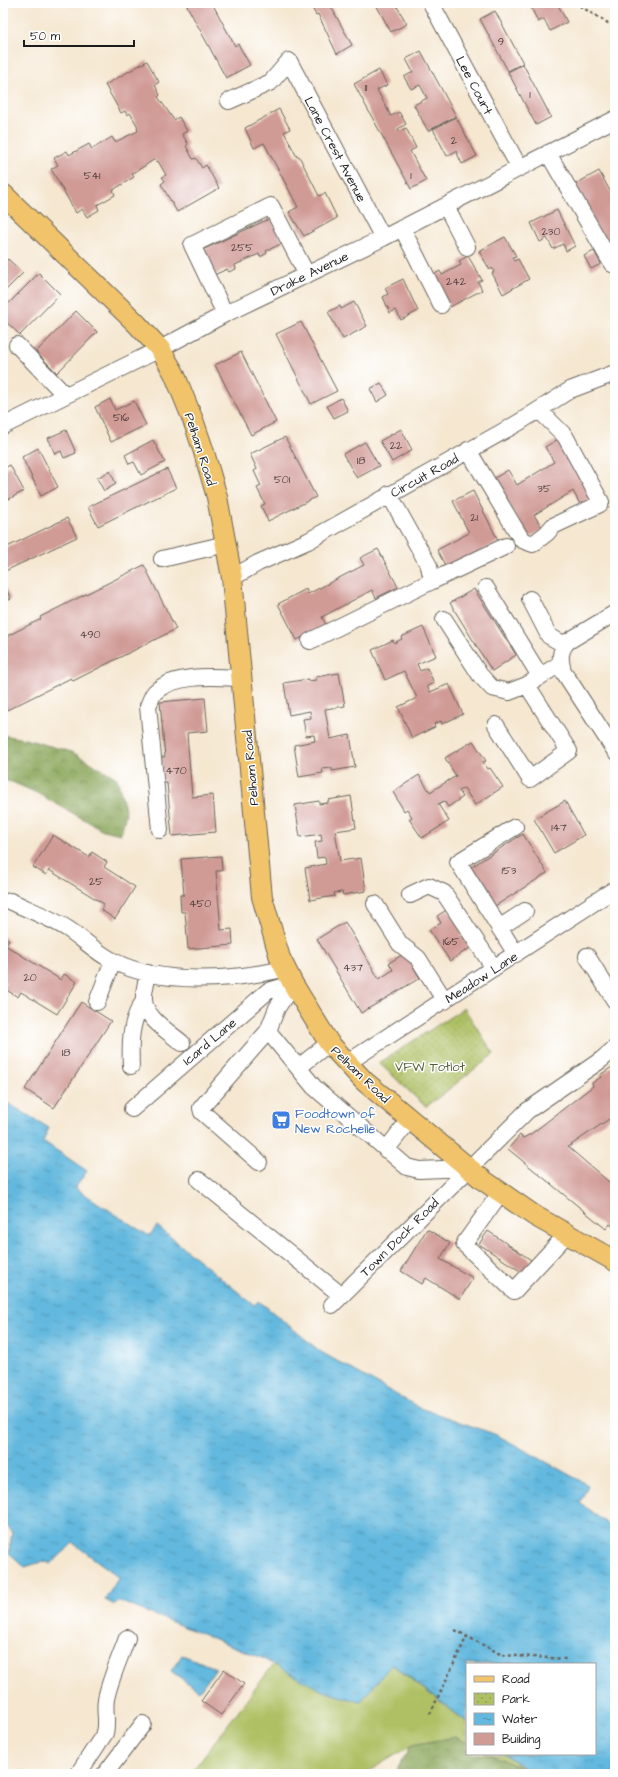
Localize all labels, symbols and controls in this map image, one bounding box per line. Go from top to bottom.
scale bar [24,22,134,48]
text: 50 m [30,28,61,45]
house number: 9 [498,34,504,49]
street label: Lee Court [451,53,497,119]
house number: 11 [365,80,368,95]
house number: 1 [529,87,531,102]
street label: Lane Crest Avenue [300,94,371,205]
house number: 2 [451,133,458,148]
house number: 541 [84,168,101,183]
house number: 1 [410,168,412,183]
house number: 230 [542,224,560,239]
house number: 255 [231,240,253,255]
street label: Drake Avenue [267,247,351,301]
house number: 242 [446,274,467,289]
house number: 516 [113,410,129,425]
street label: Pelham Road [180,411,220,488]
house number: 22 [390,438,403,453]
street label: Circuit Road [387,450,462,502]
house number: 18 [357,453,365,468]
house number: 501 [274,472,291,487]
house number: 35 [537,481,551,496]
house number: 21 [470,510,478,525]
house number: 490 [80,627,100,642]
street label: Pelham Road [239,729,263,806]
house number: 470 [165,763,187,778]
house number: 147 [551,820,567,835]
house number: 153 [502,863,517,878]
house number: 25 [89,874,103,889]
house number: 450 [189,896,211,911]
house number: 165 [443,934,459,949]
street label: Meadow Lane [442,948,521,1008]
house number: 437 [343,960,363,975]
house number: 20 [23,970,37,985]
street label: Icard Lane [179,1014,240,1070]
street label: Pelham Road [327,1042,394,1108]
house number: 18 [62,1045,70,1060]
park label: VFW Totlot [395,1058,466,1076]
place label: Foodtown of New Rochelle [295,1105,375,1138]
supermarket icon: Foodtown of New Rochelle [270,1109,292,1131]
street label: Town Dock Road [356,1194,443,1281]
legend [466,1663,596,1755]
text: Road [502,1671,530,1688]
text: Park [502,1691,530,1708]
text: Water [502,1711,538,1728]
text: Building [502,1731,540,1749]

